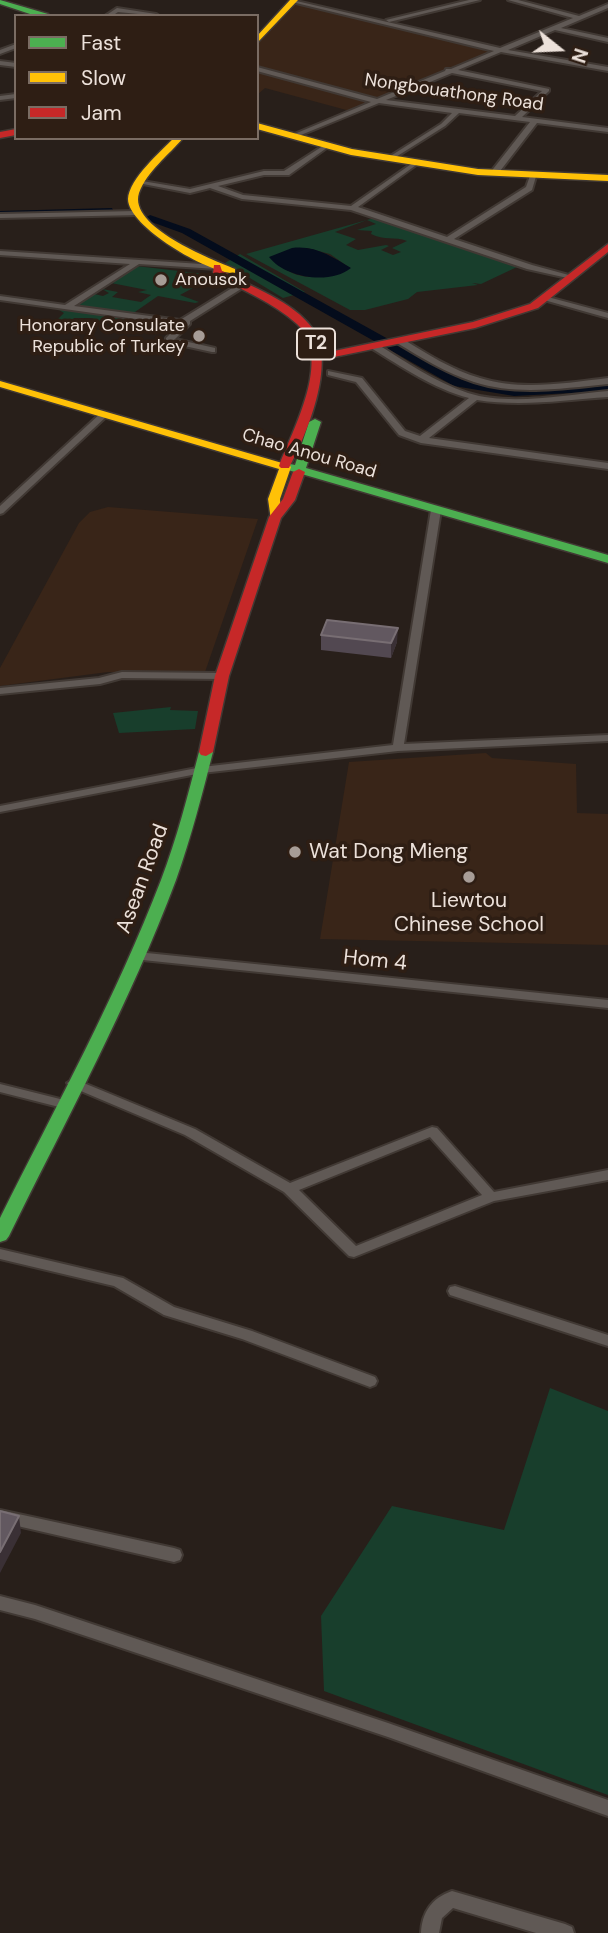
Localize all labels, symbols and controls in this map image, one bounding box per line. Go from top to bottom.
legend [14,14,259,140]
north arrow [524,14,594,84]
text: Fast [81,29,121,57]
text: N [565,45,593,66]
text: Slow [81,64,126,92]
street label: Nongbouathong Road [363,70,545,116]
text: Jam [81,99,122,127]
place label: Anousok [175,269,247,291]
marker: Anousok [153,272,169,288]
place label: Honorary Consulate Republic of Turkey [19,315,185,358]
marker: Honorary Consulate Republic of Turkey [191,328,207,344]
road number: T2 [297,328,335,360]
street label: Chao Anou Road [239,425,379,483]
street label: Asean Road [112,821,174,937]
place label: Wat Dong Mieng [309,839,468,865]
marker: Wat Dong Mieng [287,844,303,860]
marker: Liewtou Chinese School [461,869,477,885]
place label: Liewtou Chinese School [394,888,544,938]
street label: Hom 4 [342,945,408,977]

